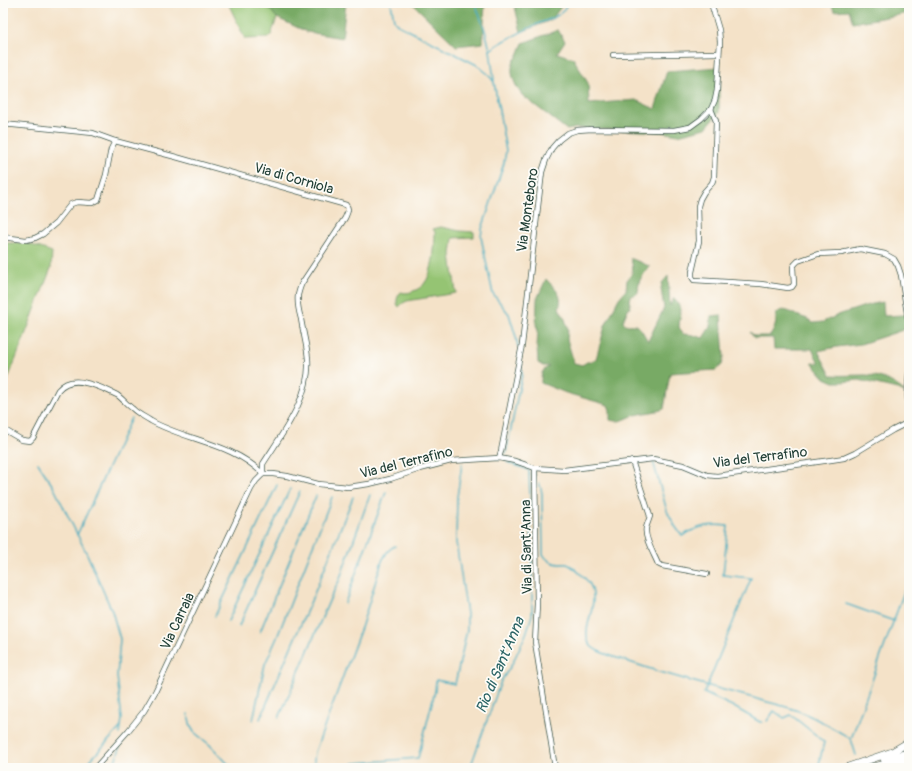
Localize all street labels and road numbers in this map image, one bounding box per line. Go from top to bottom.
street label: Via di Corniola [252,159,335,198]
street label: Via Monteboro [513,166,542,253]
street label: Via del Terrafino [358,443,455,482]
street label: Via del Terrafino [712,443,809,472]
street label: Via di Sant'Anna [517,499,536,594]
street label: Via Carraia [157,590,198,652]

